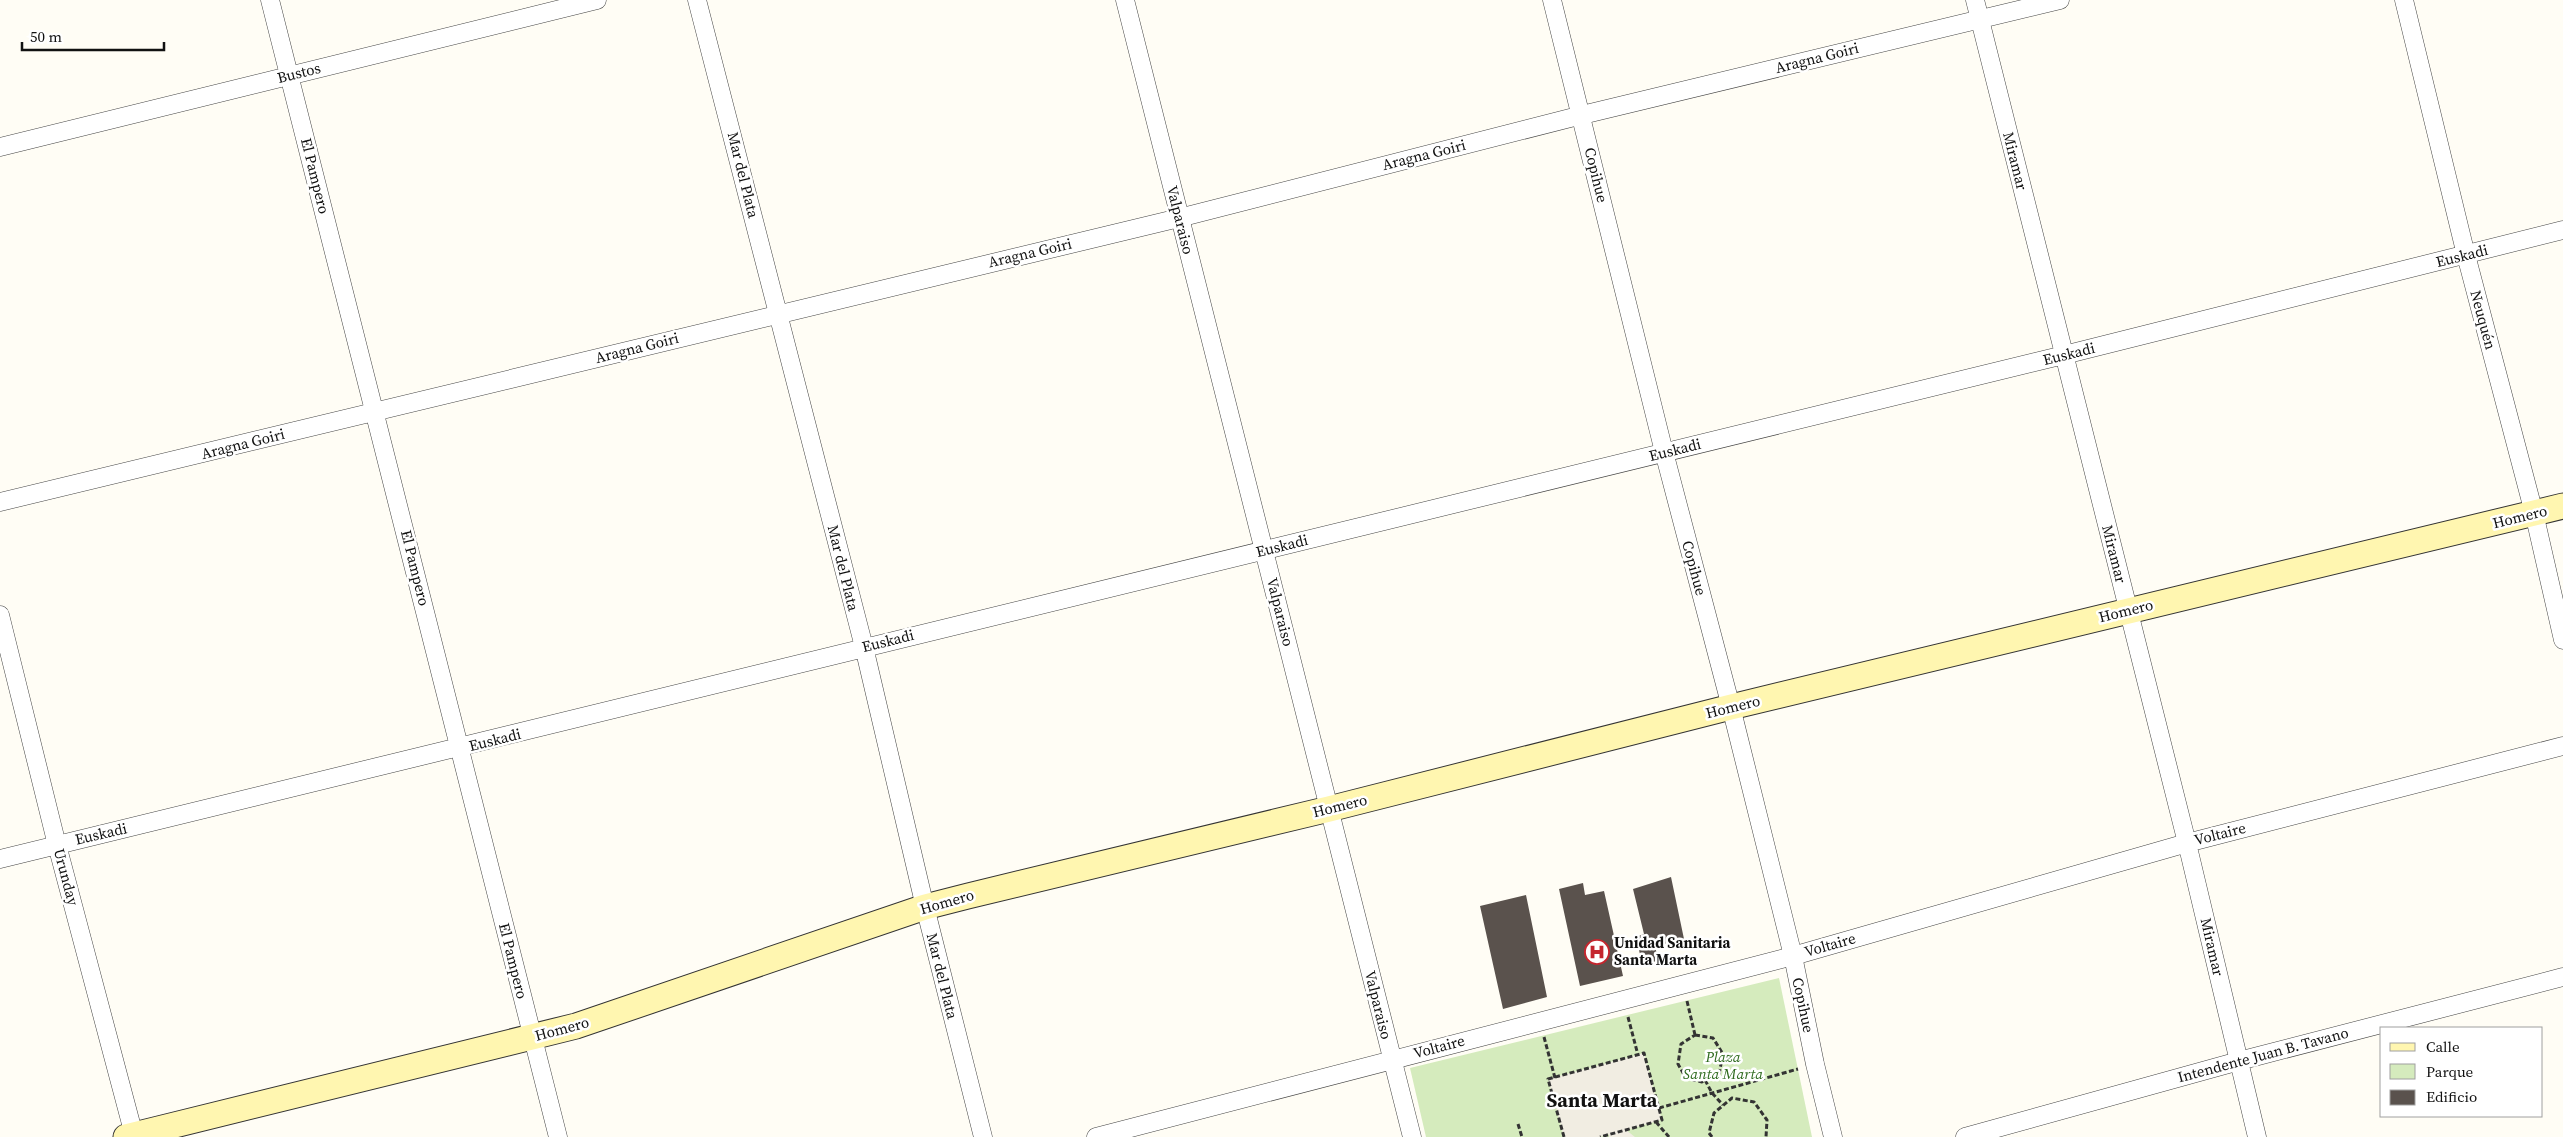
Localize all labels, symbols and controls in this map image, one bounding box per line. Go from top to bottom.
scale bar [22,20,165,52]
text: 50 m [30,26,62,47]
street label: Aragna Goiri [1773,37,1861,78]
street label: Bustos [275,57,323,88]
street label: Mar del Plata [723,130,764,220]
street label: Miramar [1998,130,2033,193]
street label: Aragna Goiri [1380,134,1468,175]
street label: El Pampero [296,136,335,216]
street label: Copihue [1580,145,1614,205]
street label: Valparaiso [1162,183,1199,256]
street label: Aragna Goiri [986,233,1074,272]
street label: Euskadi [2434,239,2490,272]
street label: Neuquén [2465,288,2501,352]
street label: Aragna Goiri [593,327,681,368]
street label: Euskadi [2041,337,2097,370]
street label: Aragna Goiri [199,423,287,464]
street label: Euskadi [1647,433,1703,466]
street label: Homero [2490,500,2549,533]
street label: Mar del Plata [823,523,864,613]
street label: Miramar [2097,523,2132,586]
street label: El Pampero [396,528,435,608]
street label: Euskadi [1254,529,1310,562]
street label: Copihue [1677,538,1712,598]
street label: Valparaiso [1262,575,1299,648]
street label: Homero [2096,594,2155,627]
street label: Euskadi [860,624,916,657]
street label: Homero [1703,690,1762,723]
street label: Euskadi [467,723,523,756]
street label: Homero [1310,789,1369,822]
street label: Euskadi [73,817,129,850]
street label: Voltaire [2192,817,2248,850]
street label: Urunday [49,846,84,908]
street label: Homero [917,884,976,919]
street label: Miramar [2196,916,2230,979]
street label: El Pampero [494,921,533,1001]
street label: Voltaire [1802,927,1858,962]
street label: Mar del Plata [922,931,963,1021]
place label: Unidad Sanitaria Santa Marta [1614,932,1731,970]
hospital icon: Unidad Sanitaria Santa Marta [1584,939,1610,965]
street label: Valparaiso [1360,968,1397,1041]
street label: Copihue [1787,975,1820,1035]
street label: Homero [532,1011,591,1046]
street label: Intendente Juan B. Tavano [2175,1022,2351,1087]
legend [2380,1027,2543,1117]
street label: Voltaire [1411,1030,1467,1063]
text: Calle [2426,1036,2460,1057]
park label: Plaza Santa Marta [1683,1046,1763,1084]
text: Parque [2426,1061,2474,1082]
district label: Santa Marta [1547,1086,1658,1114]
text: Edificio [2426,1086,2477,1107]

